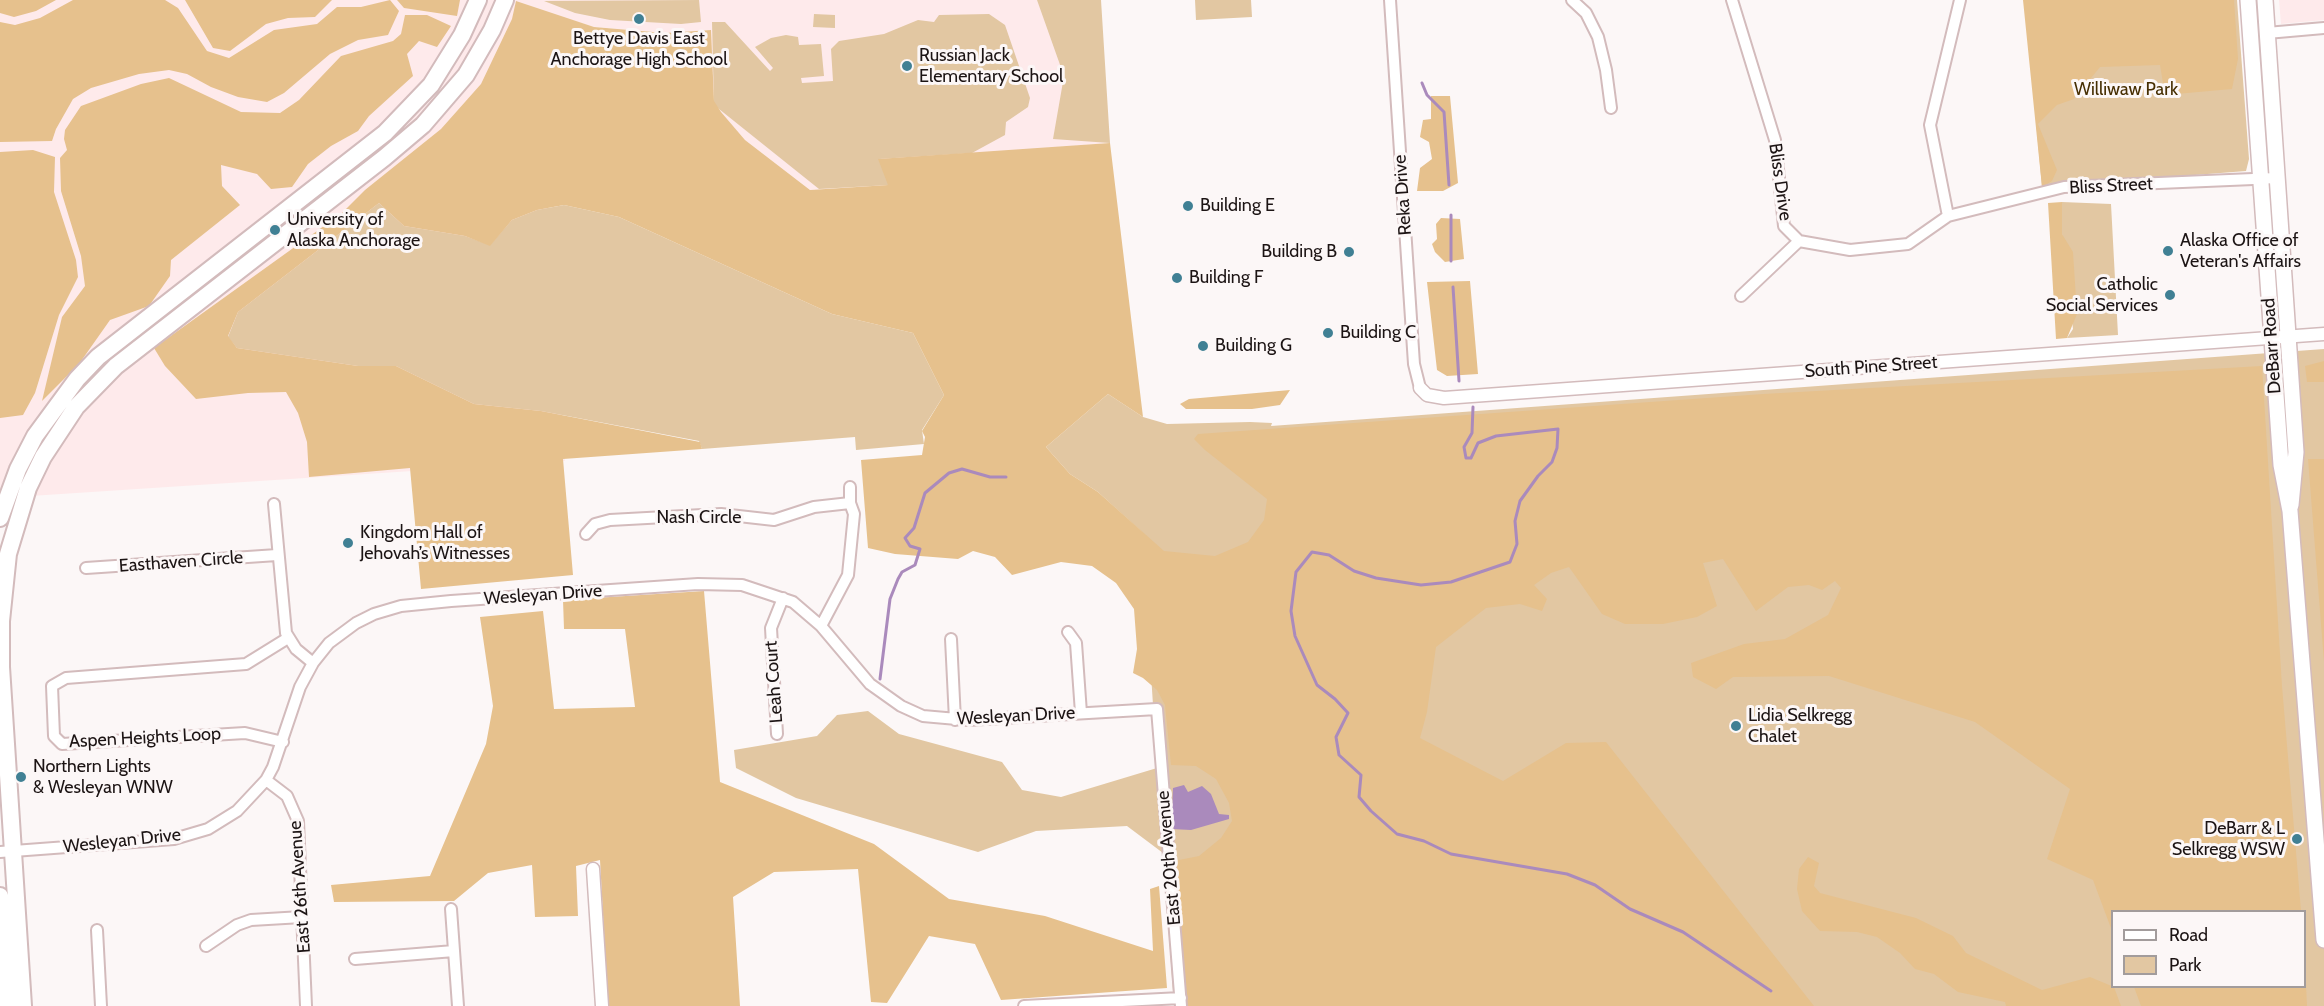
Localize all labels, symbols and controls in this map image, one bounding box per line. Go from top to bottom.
marker: Bettye Davis East Anchorage High School [632,12,646,26]
place label: Bettye Davis East Anchorage High School [550,28,728,70]
place label: Russian Jack Elementary School [919,45,1063,88]
marker: Russian Jack Elementary School [900,59,914,73]
park label: Williwaw Park [2074,79,2178,101]
street label: Bliss Drive [1764,142,1796,222]
street label: Reka Drive [1389,154,1417,236]
street label: Bliss Street [2069,173,2153,199]
place label: Building E [1200,195,1275,217]
marker: Building E [1181,199,1195,213]
place label: University of Alaska Anchorage [287,209,420,252]
marker: University of Alaska Anchorage [268,223,282,237]
place label: Alaska Office of Veteran's Affairs [2180,230,2301,272]
place label: Building B [1261,241,1337,263]
marker: Alaska Office of Veteran's Affairs [2161,244,2175,258]
marker: Building B [1342,245,1356,259]
place label: Building F [1189,267,1263,289]
marker: Building F [1170,271,1184,285]
place label: Catholic Social Services [2046,274,2158,316]
marker: Catholic Social Services [2163,288,2177,302]
street label: DeBarr Road [2258,297,2286,395]
place label: Building C [1340,322,1416,344]
marker: Building C [1321,326,1335,340]
place label: Building G [1215,335,1292,357]
marker: Building G [1196,339,1210,353]
street label: South Pine Street [1804,352,1938,382]
street label: Nash Circle [657,507,741,529]
place label: Kingdom Hall of Jehovah’s Witnesses [360,522,510,564]
marker: Kingdom Hall of Jehovah’s Witnesses [341,536,355,550]
street label: Easthaven Circle [118,547,244,577]
street label: Wesleyan Drive [483,580,603,610]
street label: Leah Court [760,640,788,724]
street label: Wesleyan Drive [956,702,1076,730]
place label: Lidia Selkregg Chalet [1748,705,1852,748]
marker: Lidia Selkregg Chalet [1729,719,1743,733]
street label: Aspen Heights Loop [68,723,222,753]
place label: Northern Lights & Wesleyan WNW [33,756,173,798]
marker: Northern Lights & Wesleyan WNW [14,770,28,784]
street label: East 20th Avenue [1152,790,1186,926]
place label: DeBarr & L Selkregg WSW [2172,818,2285,860]
street label: East 26th Avenue [285,820,315,954]
street label: Wesleyan Drive [62,824,182,858]
marker: DeBarr & L Selkregg WSW [2290,832,2304,846]
legend [2111,910,2306,988]
text: Road [2169,924,2208,946]
text: Park [2169,954,2201,976]

